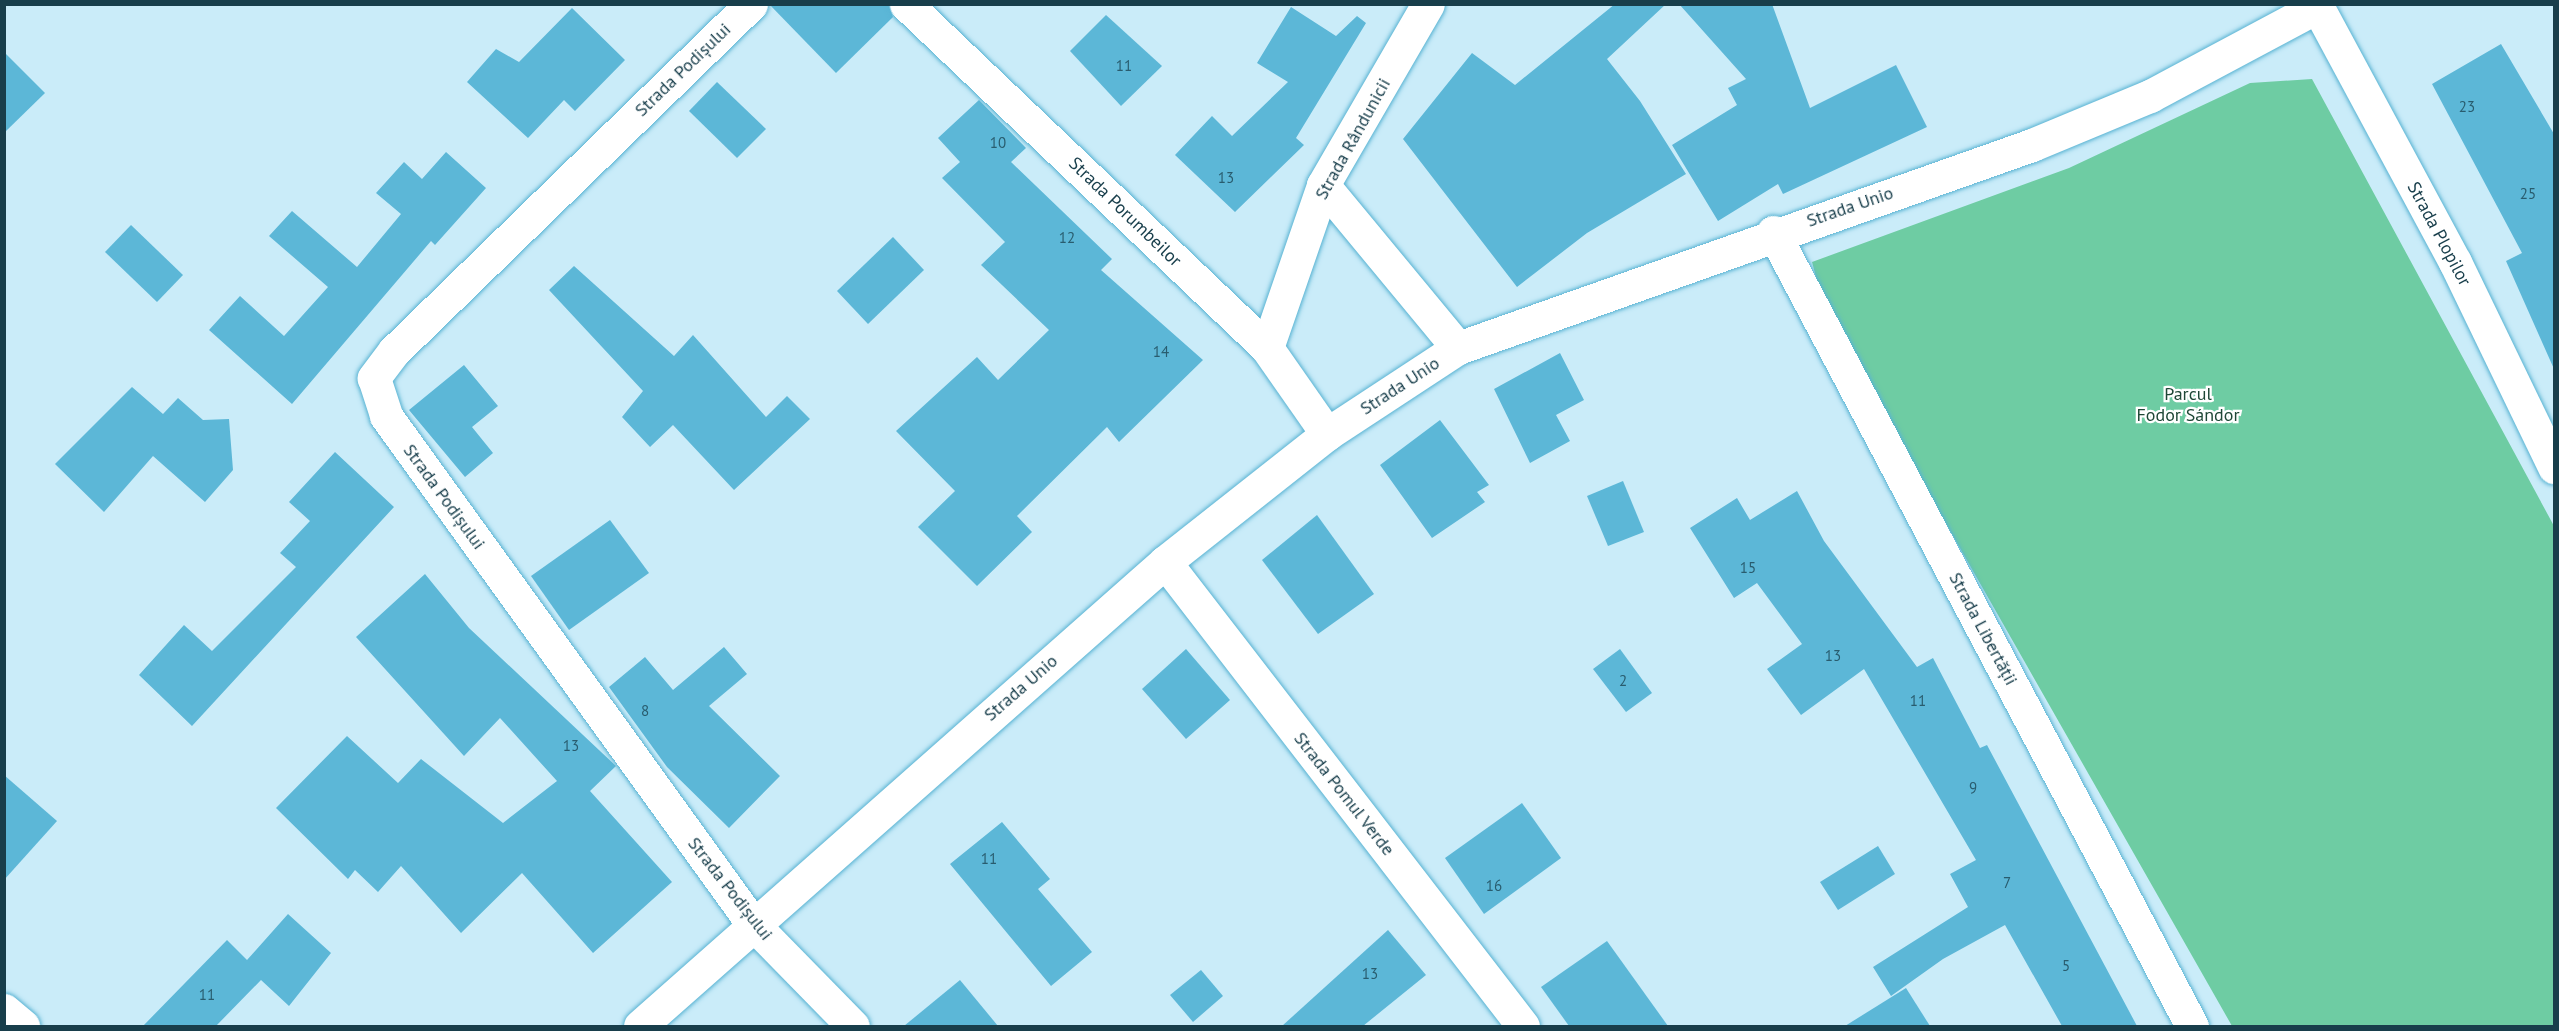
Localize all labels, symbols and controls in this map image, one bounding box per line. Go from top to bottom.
street label: Strada Podișului [631,19,735,121]
house number: 11 [1116,57,1132,75]
street label: Strada Rândunicii [1311,75,1395,203]
house number: 23 [2459,98,2475,116]
house number: 10 [990,134,1006,152]
street label: Strada Porumbeilor [1064,153,1186,271]
house number: 13 [1218,169,1234,187]
street label: Strada Plopilor [2403,178,2475,290]
street label: Strada Unio [1804,182,1896,232]
house number: 25 [2520,185,2536,203]
house number: 12 [1059,229,1075,247]
house number: 14 [1153,343,1169,361]
street label: Strada Unio [1356,352,1444,420]
park label: Parcul Fodor Sándor [2137,384,2239,426]
street label: Strada Podișului [399,440,489,554]
house number: 15 [1740,559,1756,577]
street label: Strada Libertății [1944,569,2022,689]
house number: 13 [1825,647,1841,665]
street label: Strada Unio [980,650,1062,726]
house number: 2 [1619,672,1627,690]
house number: 11 [1910,692,1926,710]
house number: 8 [641,702,649,720]
street label: Strada Pomul Verde [1289,728,1399,860]
house number: 13 [563,737,579,755]
house number: 9 [1969,779,1977,797]
street label: Strada Podișului [683,833,777,945]
house number: 11 [981,850,997,868]
house number: 7 [2003,874,2011,892]
house number: 16 [1486,877,1502,895]
house number: 5 [2062,957,2070,975]
house number: 13 [1362,965,1378,983]
house number: 11 [199,986,215,1004]

